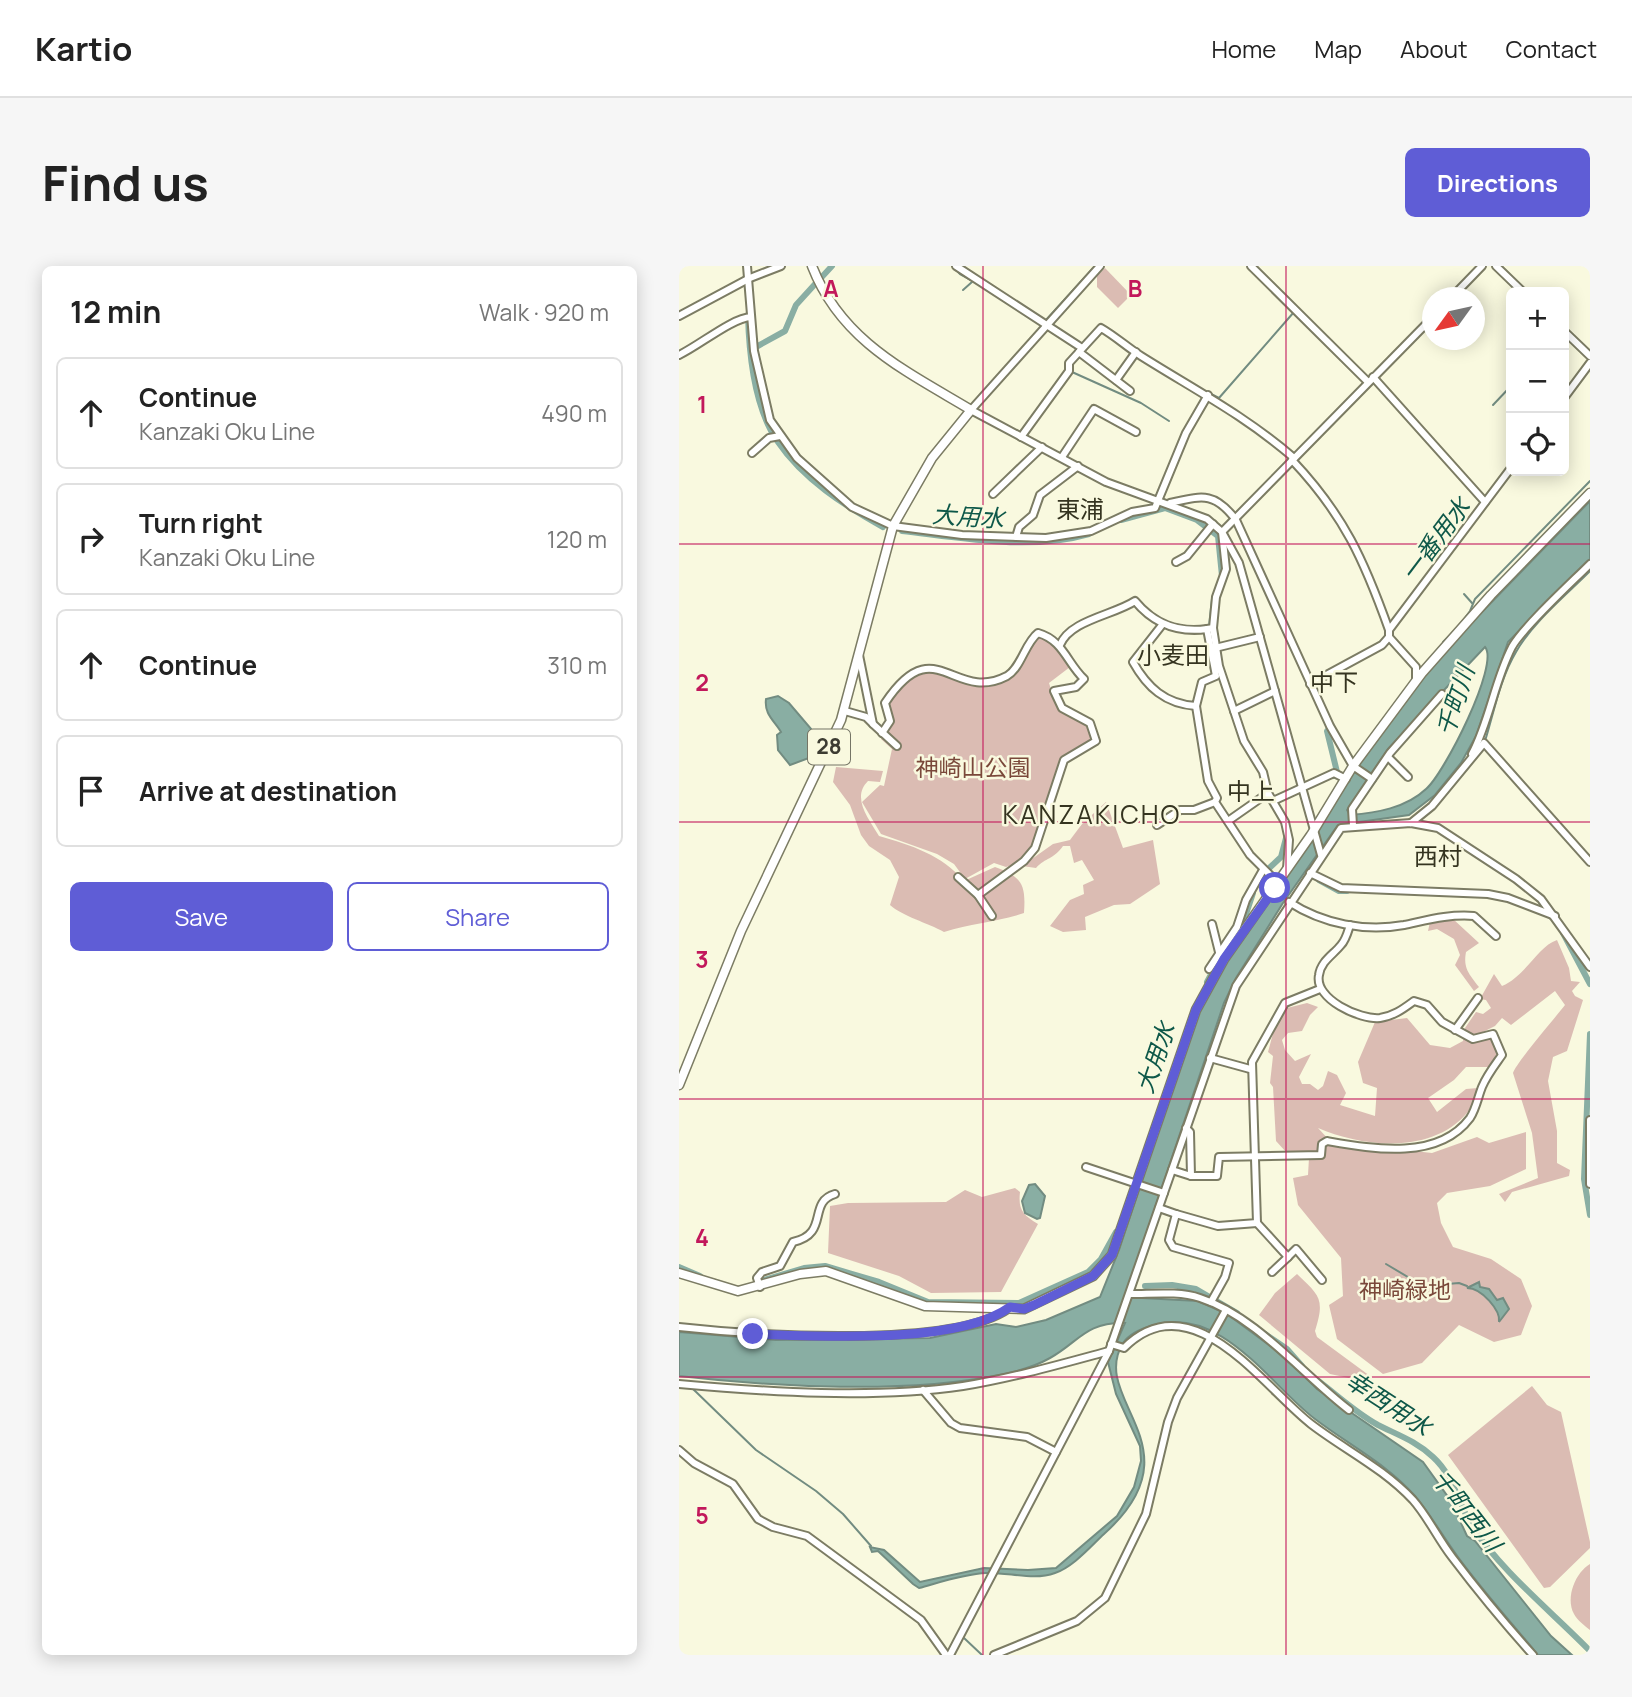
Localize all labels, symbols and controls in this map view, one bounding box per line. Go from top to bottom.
text: Kartio [35,26,132,71]
text: Home [1211,32,1276,65]
text: Map [1314,32,1362,65]
text: About [1400,32,1468,65]
text: Contact [1506,32,1597,65]
button: Directions [1405,148,1590,217]
text: Find us [42,149,209,216]
text: A [823,272,839,304]
text: B [1128,272,1142,304]
north arrow [1422,287,1485,350]
map controls [1506,287,1569,476]
button: + [1506,287,1569,350]
text: 12 min [70,291,161,332]
text: Walk · 920 m [479,296,609,328]
button: − [1506,350,1569,413]
text: Continue [139,379,257,415]
text: 1 [697,388,707,420]
icon: ahead [72,394,110,432]
text: 490 m [541,397,607,429]
button: locate [1506,413,1569,476]
text: Kanzaki Oku Line [139,415,315,447]
water label: 一番用水 [1393,488,1479,587]
district label: 東浦 [1056,492,1104,525]
water label: 大用水 [931,497,1008,535]
text: Turn right [139,505,263,541]
icon: right [72,520,110,558]
text: 120 m [547,523,607,555]
text: Kanzaki Oku Line [139,541,315,573]
district label: 小麦田 [1137,638,1209,671]
icon: ahead [72,646,110,684]
text: Continue [139,647,257,683]
text: 310 m [547,649,607,681]
water label: 千町川 [1428,658,1482,740]
district label: 中下 [1310,665,1358,698]
text: 2 [695,666,709,698]
road number: 28 [808,729,850,764]
park label: 神崎山公園 [916,751,1031,783]
icon: arrive [72,772,110,810]
text: Arrive at destination [139,773,397,809]
district label: 中上 [1227,774,1275,807]
district label: KANZAKICHO [1003,796,1181,832]
district label: 西村 [1414,839,1462,872]
route start [1259,872,1290,903]
button: Save [70,882,333,951]
button: Share [347,882,609,951]
text: 3 [695,943,709,975]
water label: 大用水 [1127,1015,1183,1097]
text: 4 [695,1221,709,1253]
park label: 神崎緑地 [1359,1273,1451,1305]
route end [737,1318,768,1349]
water label: 幸西用水 [1340,1363,1441,1444]
water label: 千町西川 [1425,1462,1512,1560]
text: 5 [695,1499,709,1531]

